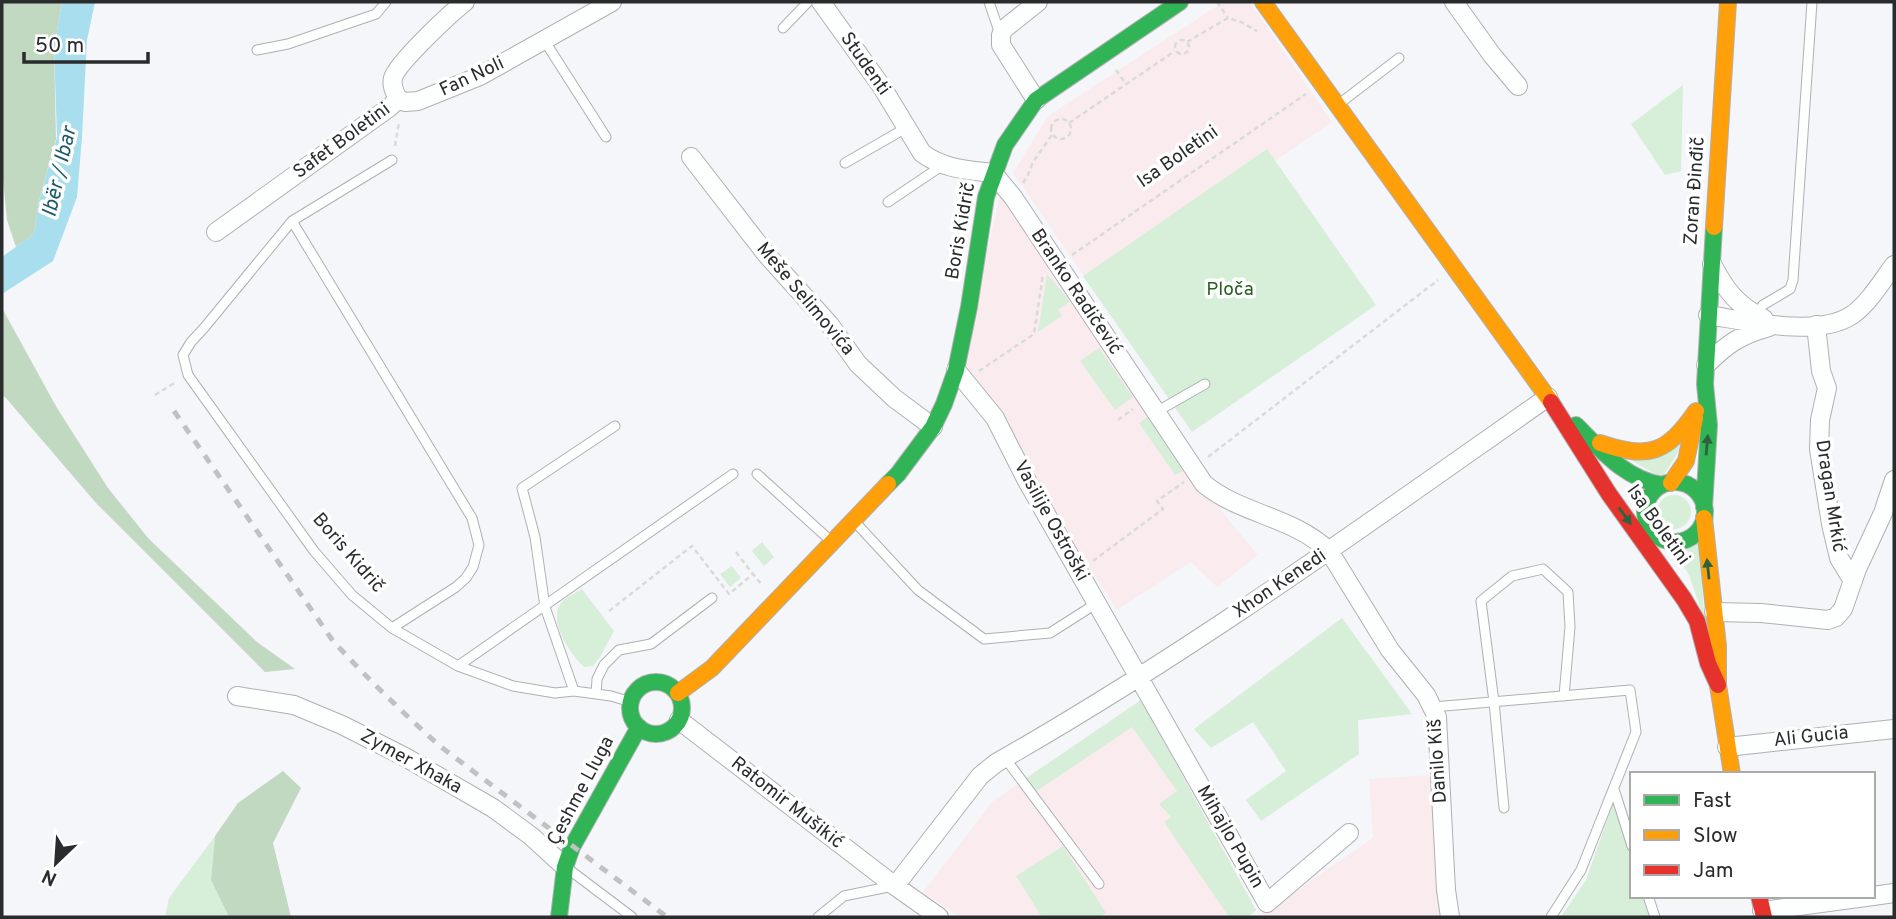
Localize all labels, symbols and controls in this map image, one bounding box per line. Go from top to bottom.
scale bar [24,21,149,65]
street label: Studenti [835,28,895,100]
text: 50 m [35,33,84,60]
street label: Fan Noli [436,52,508,102]
street label: Safet Boletini [289,98,395,184]
street label: Isa Boletini [1133,120,1223,194]
water label: Ibër / Ibar [37,122,84,220]
street label: Zoran Đinđič [1679,136,1711,246]
street label: Boris Kidrič [941,181,981,281]
street label: Branko Radičević [1025,224,1127,360]
street label: Meše Selimovića [751,237,859,361]
park label: Ploča [1206,278,1254,302]
one-way arrow [1702,434,1713,456]
street label: Dragan Mrkić [1809,438,1851,554]
street label: Vasilije Ostroški [1008,456,1094,586]
street label: Isa Boletini [1621,480,1695,570]
one-way arrow [1618,507,1632,525]
street label: Boris Kidrič [307,508,389,598]
street label: Xhon Kenedi [1229,544,1331,624]
one-way arrow [1703,558,1714,580]
street label: Danilo Kiš [1423,718,1453,804]
street label: Ali Gucia [1772,721,1850,753]
street label: Zymer Xhaka [356,724,466,800]
street label: Çeshme Lluga [542,732,620,850]
street label: Ratomir Mušikić [726,752,848,854]
legend [1630,772,1875,898]
street label: Mihajlo Pupin [1191,781,1269,893]
text: Fast [1693,788,1732,815]
text: Slow [1693,823,1738,850]
north arrow [21,828,91,898]
text: Jam [1693,858,1734,885]
text: N [38,863,61,890]

